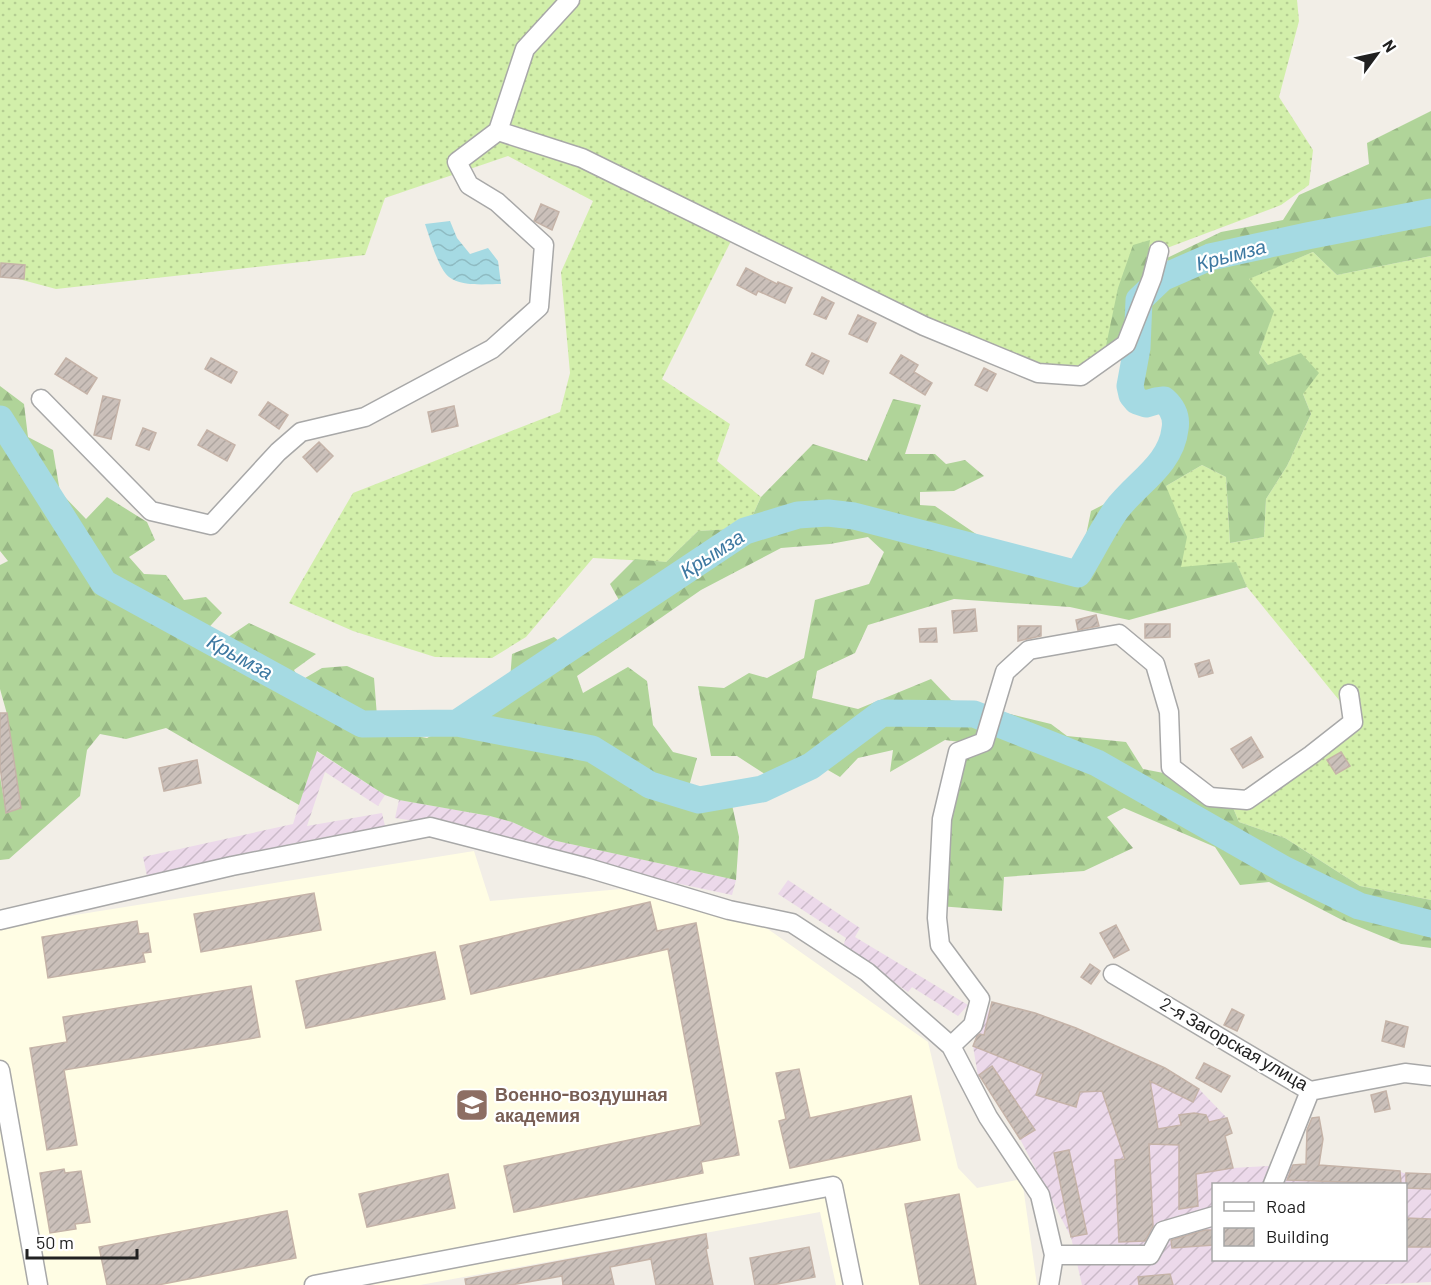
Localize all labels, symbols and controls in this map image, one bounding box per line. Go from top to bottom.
north arrow [1347,24,1407,84]
text: N [1379,36,1401,55]
water label: Крымза [1193,233,1268,275]
water label: Крымза [675,524,748,583]
water label: Крымза [203,628,277,684]
street label: 2-я Загорская улица [1157,992,1313,1095]
place label: Военно-воздушная академия [495,1083,668,1126]
school or university icon: Военно-воздушная академия [454,1087,490,1123]
legend [1212,1183,1407,1261]
text: Road [1266,1195,1306,1217]
scale bar [27,1222,136,1260]
text: Building [1266,1225,1329,1247]
text: 50 m [36,1231,74,1253]

